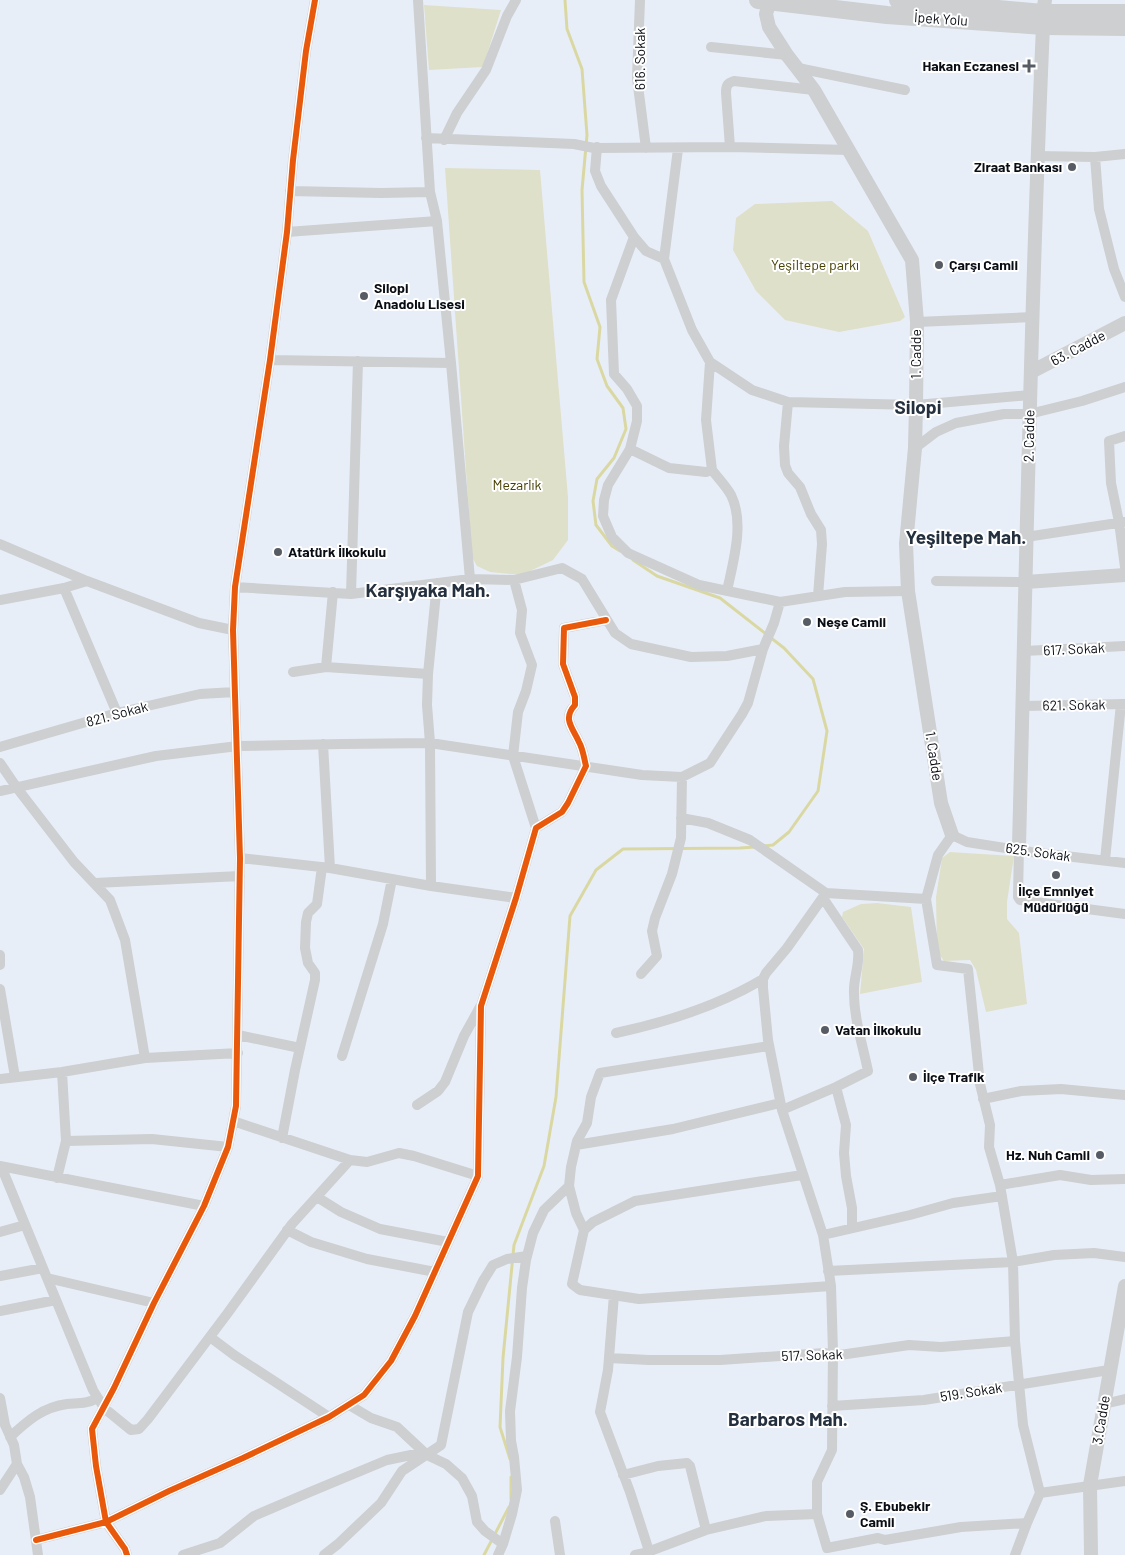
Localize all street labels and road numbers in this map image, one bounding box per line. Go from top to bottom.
street label: İpek Yolu [914,8,969,29]
street label: 616. Sokak [631,28,648,90]
street label: 63. Cadde [1048,326,1108,369]
street label: 1. Cadde [907,329,924,379]
street label: 2. Cadde [1020,410,1037,462]
street label: 617. Sokak [1043,638,1105,659]
street label: 621. Sokak [1042,695,1106,714]
street label: 821. Sokak [84,697,150,730]
street label: 1. Cadde [922,730,947,782]
street label: 625. Sokak [1004,839,1072,864]
street label: 517. Sokak [781,1345,843,1364]
street label: 519. Sokak [939,1378,1003,1405]
street label: 3.Cadde [1088,1394,1113,1446]

